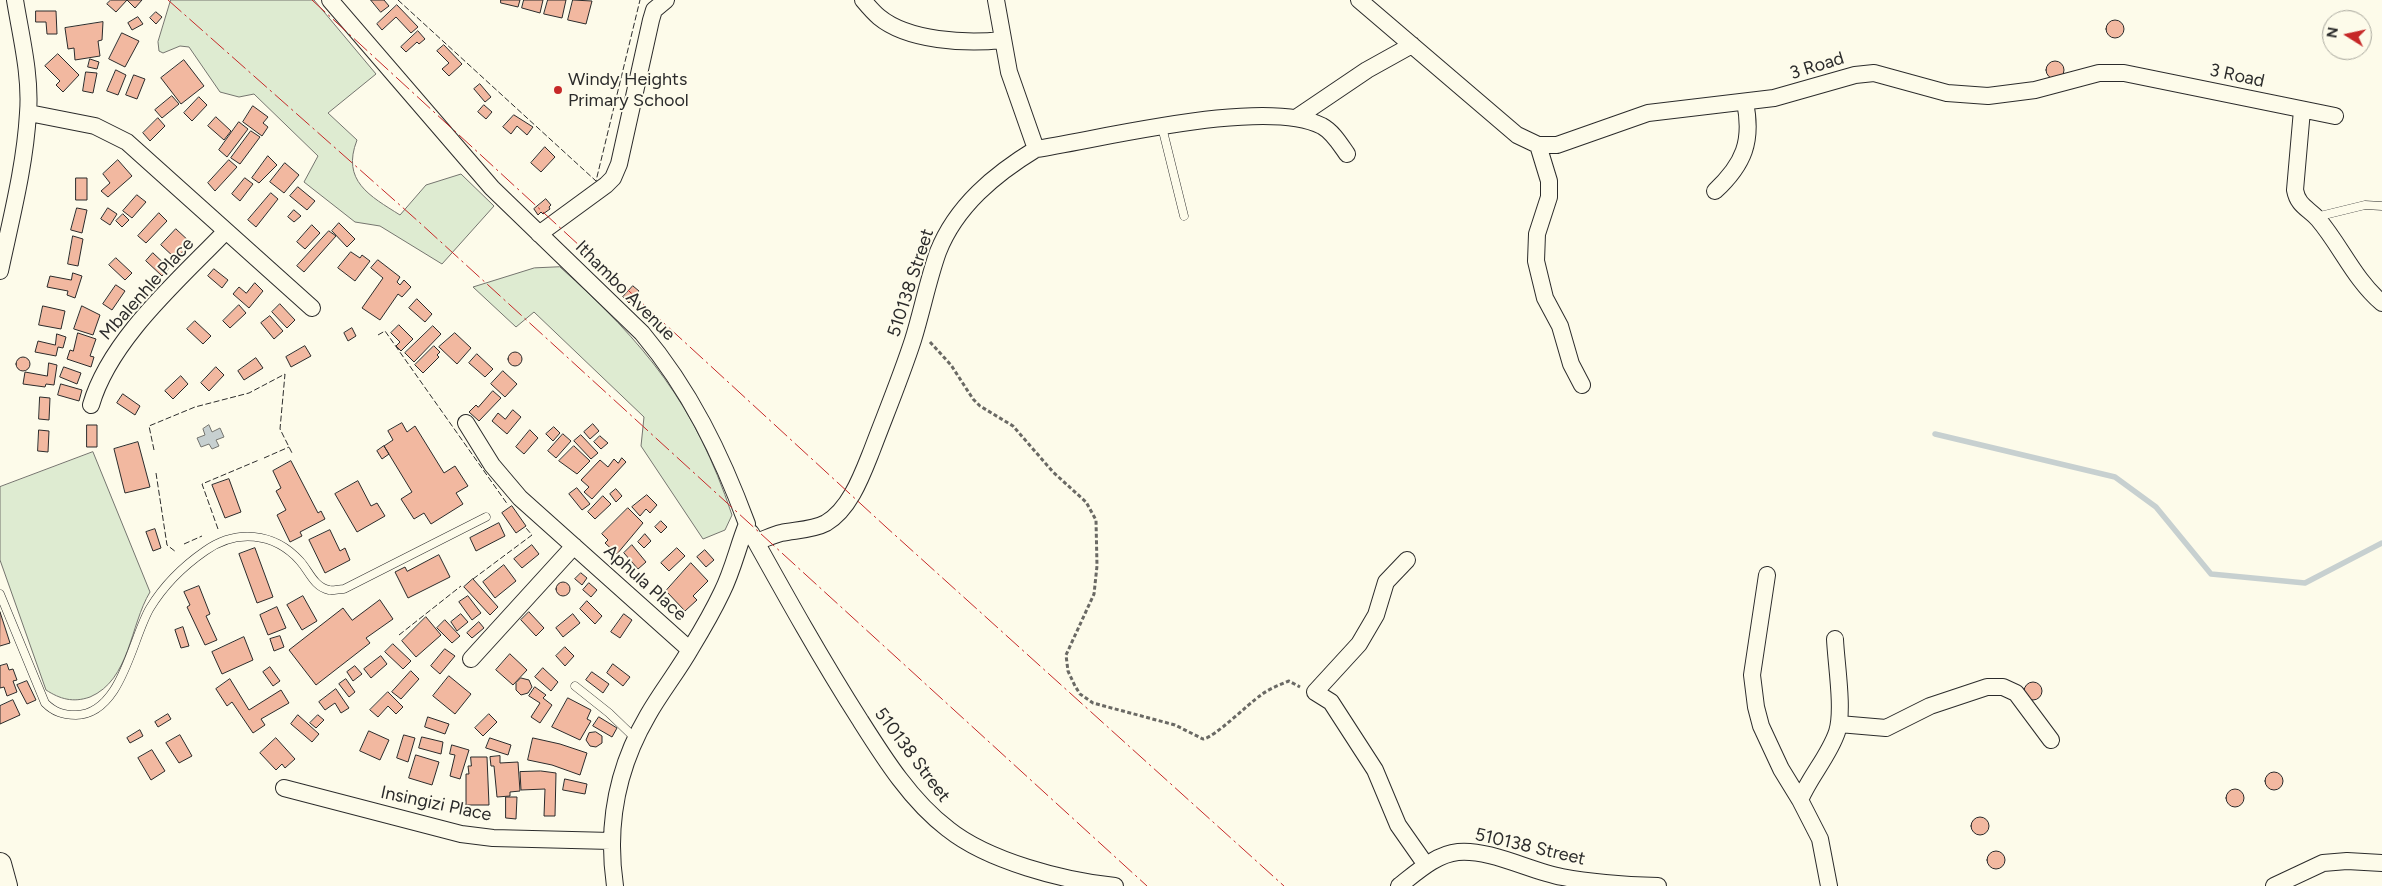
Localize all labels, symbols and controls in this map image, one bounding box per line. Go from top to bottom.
north arrow [2322,10,2372,60]
text: N [2323,26,2342,39]
street label: 3 Road [1787,48,1847,84]
street label: 3 Road [2208,60,2266,92]
place label: Windy Heights Primary School [568,69,689,112]
marker: Windy Heights Primary School [552,84,564,96]
street label: 510138 Street [883,226,939,340]
street label: Mbalenhle Place [95,233,199,345]
street label: Ithambo Avenue [571,237,679,345]
street label: Aphula Place [599,540,691,626]
street label: 510138 Street [870,704,954,806]
street label: Insingizi Place [379,782,493,826]
street label: 510138 Street [1473,824,1587,870]

